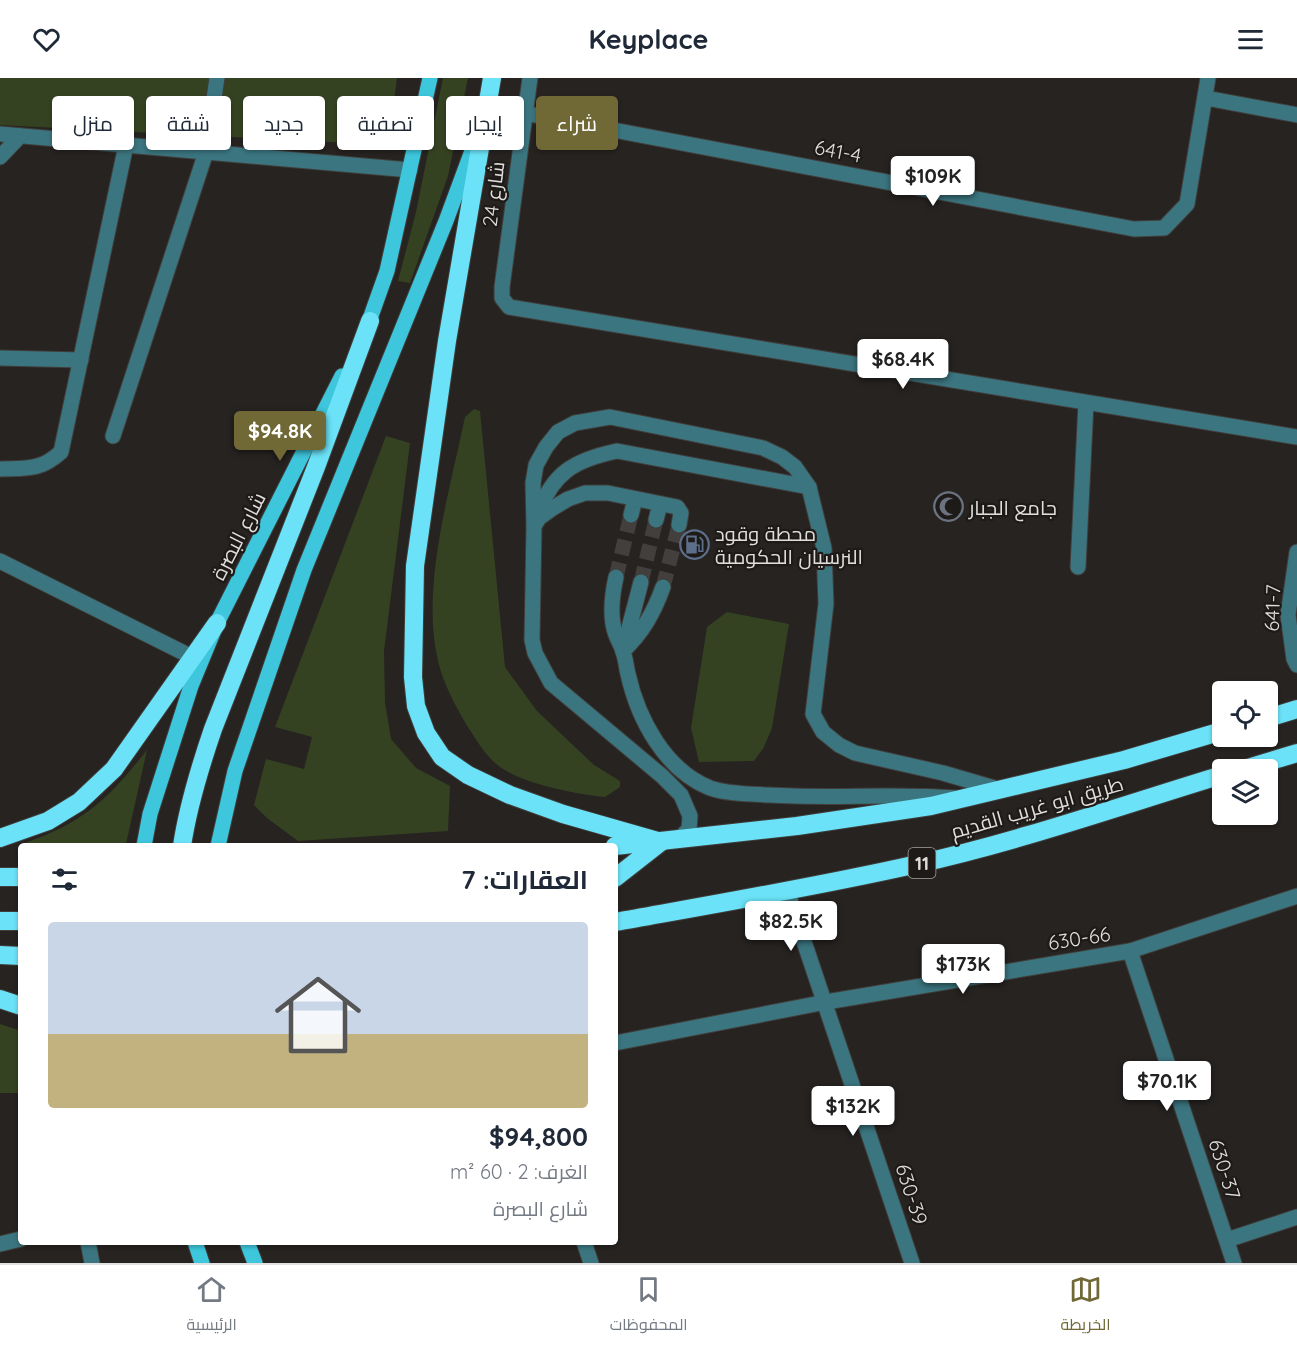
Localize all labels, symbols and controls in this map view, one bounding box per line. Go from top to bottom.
text: Keyplace [589,22,708,56]
icon: heart [30,23,63,56]
icon: menu [1234,23,1267,56]
chip: منزل [52,96,134,150]
chip: شقة [146,96,231,150]
chip: جديد [243,96,325,150]
chip: تصفية [337,96,434,150]
chip: إيجار [446,96,524,150]
chip: شراء [536,96,618,150]
street label: 641-4 [812,134,864,168]
pin: $109K [891,156,975,207]
street label: شارع 24 [477,160,511,228]
text: $109K [905,163,961,188]
pin: $68.4K [854,339,952,390]
text: $68.4K [871,346,935,371]
pin: $94.8K [231,411,329,462]
text: $94.8K [248,418,312,443]
street label: شارع البصرة [205,488,272,585]
mosque icon: جامع الجبار [932,491,964,523]
place label: جامع الجبار [968,495,1057,522]
place label: محطة وقود النرسيان الحكومية [715,521,863,570]
fuel station icon: محطة وقود النرسيان الحكومية [678,529,710,561]
street label: 641-7 [1259,584,1285,632]
map controls [1212,681,1278,825]
button: locate [1212,681,1278,747]
button: layers [1212,759,1278,825]
street label: طريق ابو غريب القديم [948,770,1127,846]
road number: 11 [908,848,936,878]
icon: filters [48,863,81,896]
text: العقارات: 7 [461,863,588,896]
pin: $82.5K [742,901,840,952]
text: $82.5K [759,908,823,933]
street label: 630-66 [1046,921,1112,955]
pin: $173K [921,944,1005,995]
text: $173K [936,951,990,976]
icon: home [264,961,372,1069]
pin: $70.1K [1118,1061,1216,1112]
text: $70.1K [1137,1068,1197,1093]
pin: $132K [811,1086,895,1137]
text: $132K [826,1093,880,1118]
text: $94,800 [489,1120,588,1153]
street label: 630-37 [1204,1136,1246,1202]
text: الغرف: 2 · 60 m² [450,1159,588,1184]
street label: 630-39 [890,1160,934,1228]
text: شارع البصرة [493,1196,588,1221]
tab: الرئيسية [187,1273,237,1339]
tab: المحفوظات [610,1273,688,1339]
tab: الخريطة [1061,1273,1111,1339]

